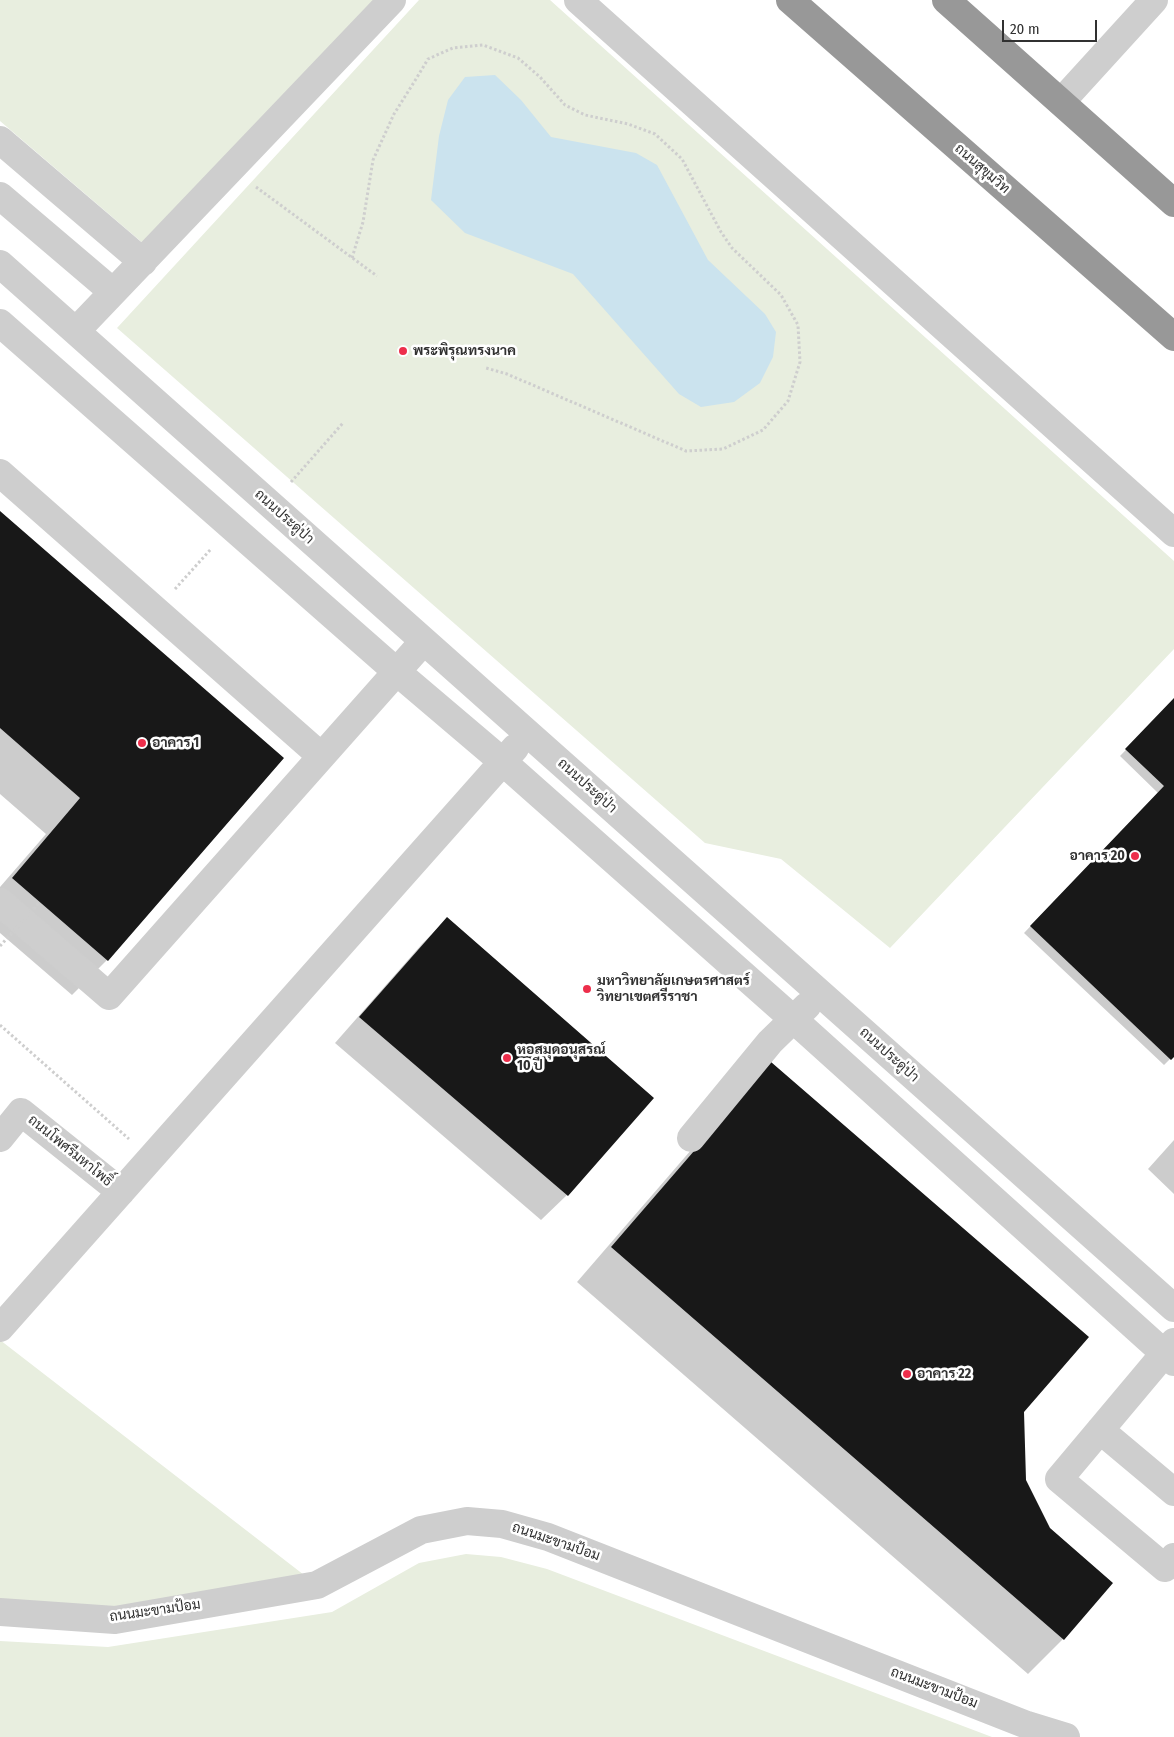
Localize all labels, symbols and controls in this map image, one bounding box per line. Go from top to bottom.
scale bar [1004,10,1099,42]
text: 20 m [1010,20,1040,38]
street label: ถนนสุขุมวิท [951,141,1013,197]
place label: พระพิรุณทรงนาค [413,343,516,359]
marker: พระพิรุณทรงนาค [397,345,409,357]
street label: ถนนประดู่ป่า [251,486,317,548]
place label: อาคาร 1 [152,735,199,751]
marker: อาคาร 1 [136,737,148,749]
street label: ถนนประดู่ป่า [554,755,620,817]
place label: อาคาร 20 [1070,848,1125,864]
marker: อาคาร 20 [1129,850,1141,862]
place label: มหาวิทยาลัยเกษตรศาสตร์ วิทยาเขตศรีราชา [597,973,750,1006]
marker: มหาวิทยาลัยเกษตรศาสตร์ วิทยาเขตศรีราชา [581,983,593,995]
street label: ถนนประดู่ป่า [856,1024,922,1086]
place label: หอสมุดอนุสรณ์ 10 ปี [517,1042,606,1074]
marker: หอสมุดอนุสรณ์ 10 ปี [501,1052,513,1064]
street label: ถนนโพศรีมหาโพธิ์ [24,1112,116,1190]
place label: อาคาร 22 [917,1366,971,1382]
marker: อาคาร 22 [901,1368,913,1380]
street label: ถนนมะขามป้อม [510,1519,602,1565]
street label: ถนนมะขามป้อม [108,1596,202,1626]
street label: ถนนมะขามป้อม [888,1664,980,1712]

